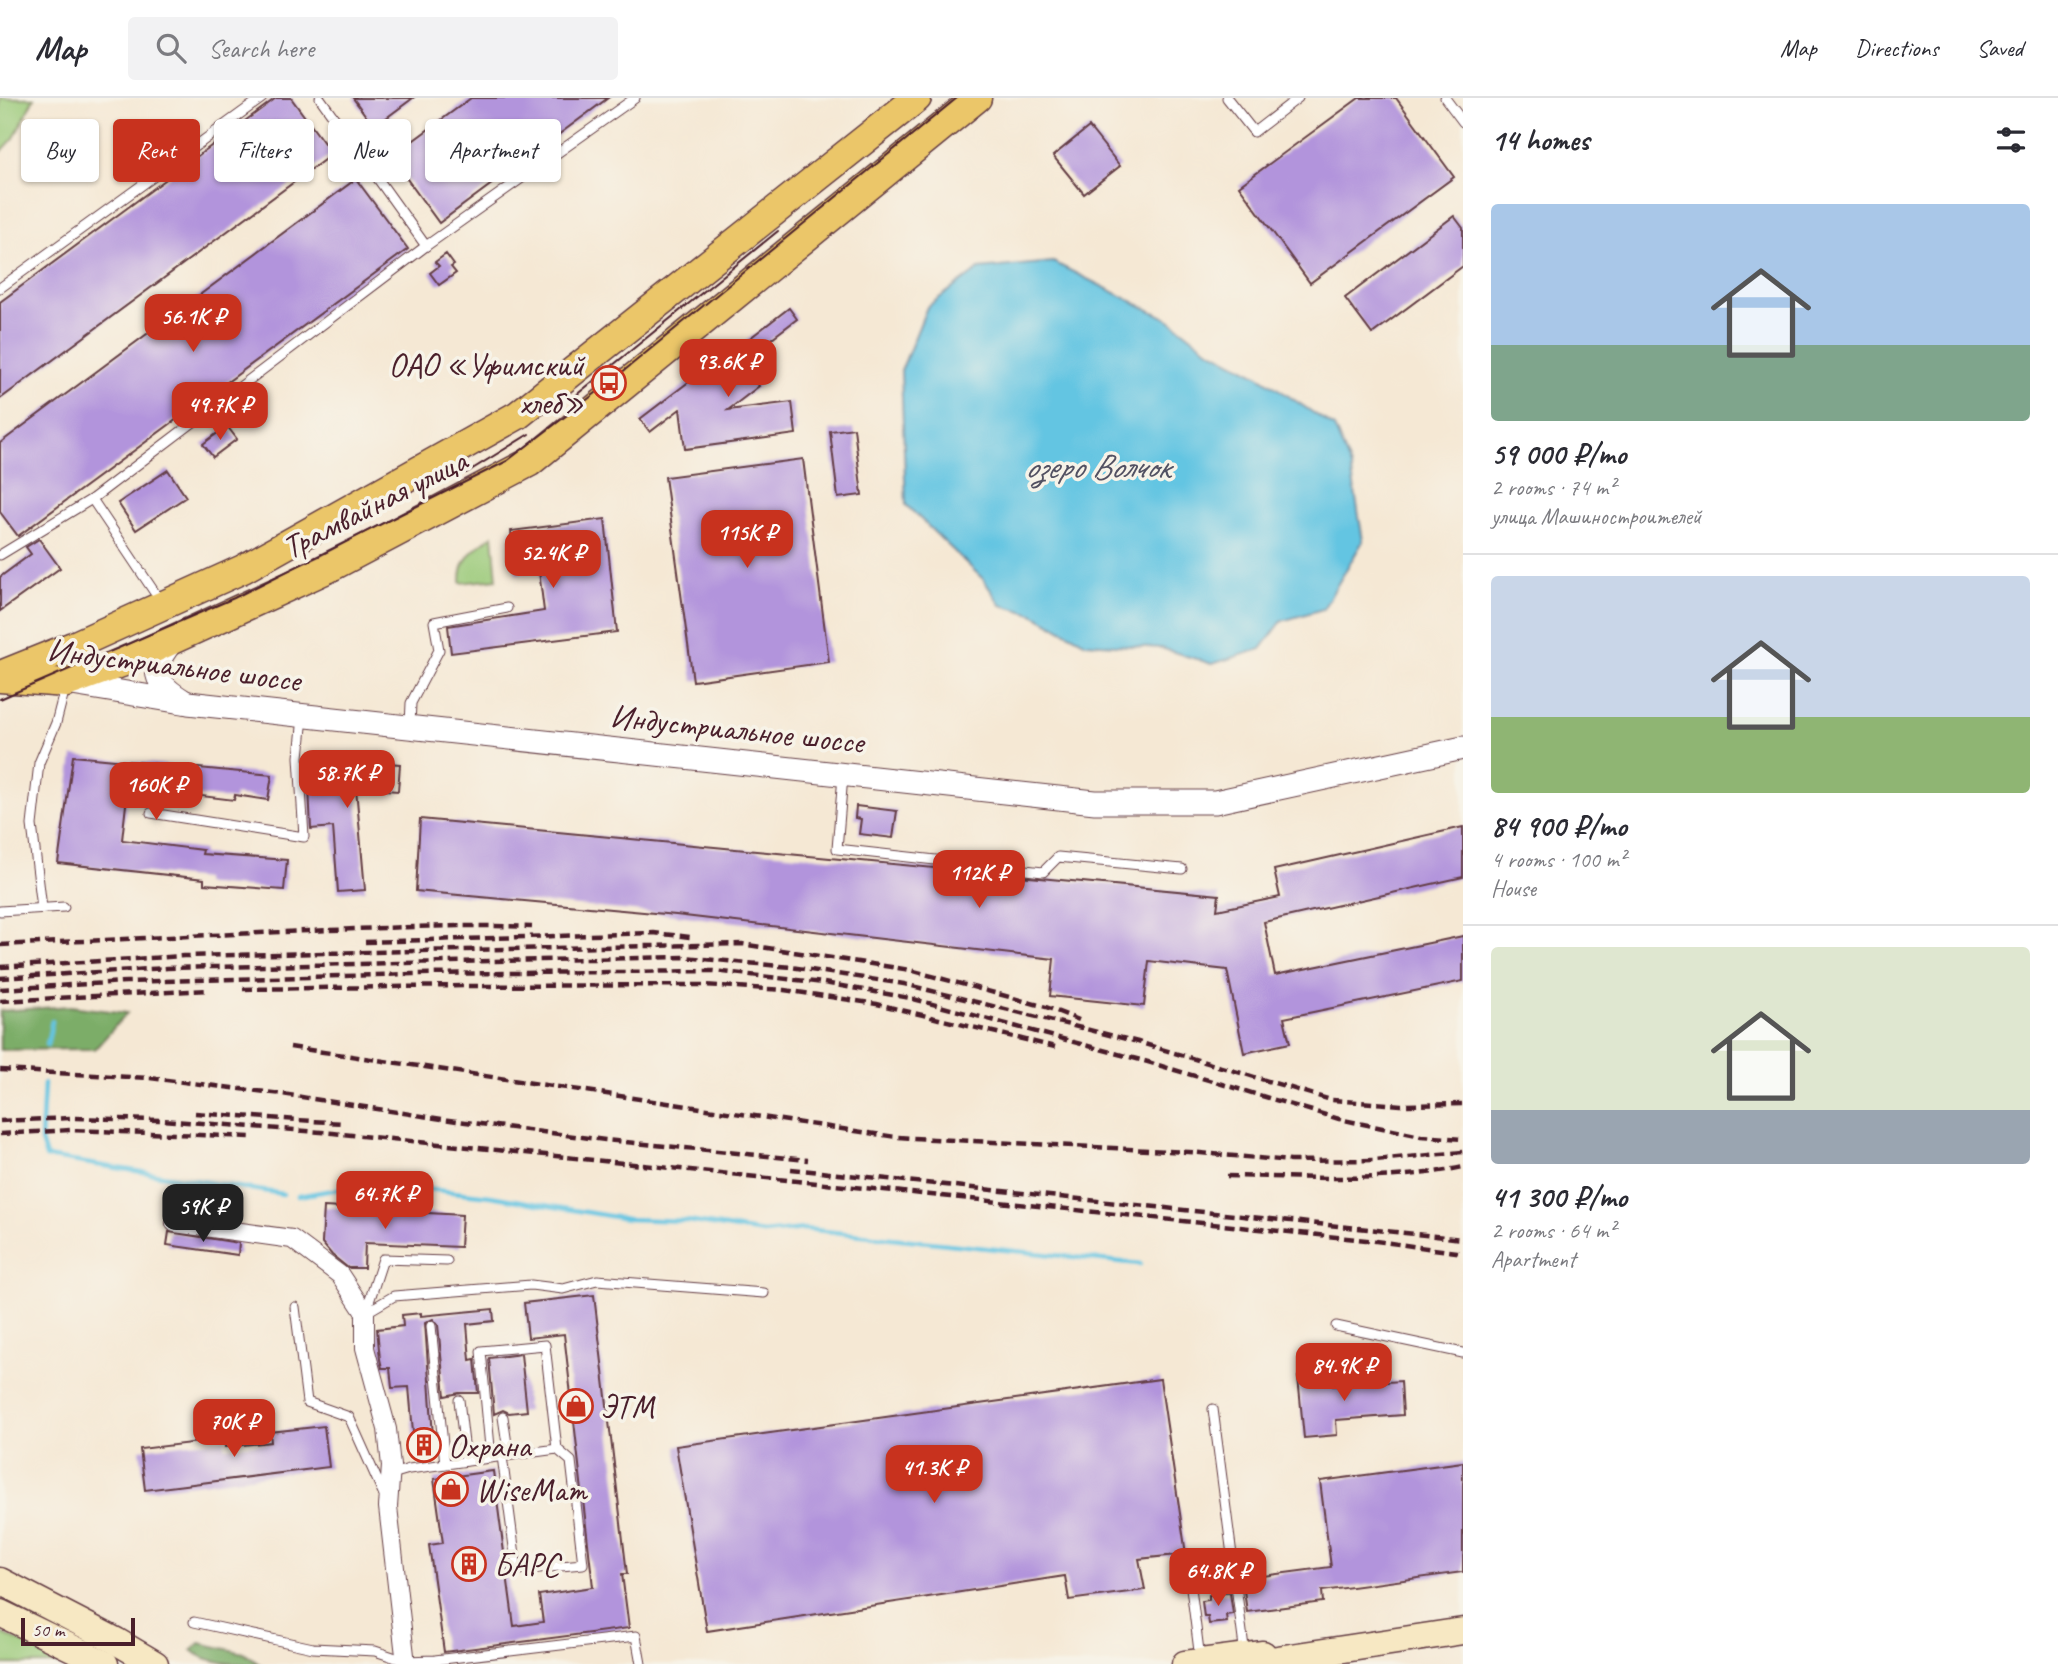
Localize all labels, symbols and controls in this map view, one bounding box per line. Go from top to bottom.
search box [128,17,618,80]
text: Map [35,27,86,69]
icon: search [152,29,190,67]
text: Search here [208,32,314,65]
text: Map [1780,33,1817,63]
text: Directions [1855,33,1938,63]
text: Saved [1976,33,2023,63]
chip: Buy [21,119,99,182]
chip: Rent [113,119,200,182]
chip: Filters [214,119,314,182]
chip: New [328,119,411,182]
chip: Apartment [425,119,561,182]
text: 14 homes [1491,121,1589,159]
icon: filters [1992,121,2030,159]
icon: home [1698,250,1824,376]
pin: 56.1K ₽ [128,294,258,354]
text: 56.1K ₽ [161,302,225,331]
pin: 93.6K ₽ [663,340,793,399]
place label: ОАО «Уфимский хлеб» [389,344,586,424]
text: 93.6K ₽ [696,347,760,376]
bus stop icon: ОАО «Уфимский хлеб» [590,364,628,402]
pin: 49.7K ₽ [155,382,285,442]
text: 49.7K ₽ [188,390,252,419]
text: 59 000 ₽/mo [1491,435,1626,473]
street label: Трамвайная улица [275,439,475,568]
water label: озеро Волчок [1024,444,1175,489]
text: 2 rooms · 74 m² [1491,473,1615,502]
text: улица Машиностроителей [1491,502,1701,531]
pin: 115K ₽ [690,510,804,570]
text: 115K ₽ [717,518,777,547]
pin: 52.4K ₽ [488,531,618,590]
text: 52.4K ₽ [521,538,585,567]
icon: home [1698,622,1824,748]
street label: Индустриальное шоссе [45,629,305,702]
street label: Индустриальное шоссе [608,695,868,763]
pin: 58.7K ₽ [282,750,412,810]
text: 58.7K ₽ [315,758,379,787]
pin: 160K ₽ [99,762,213,822]
text: 160K ₽ [126,770,186,799]
text: 84 900 ₽/mo [1491,807,1627,845]
text: 4 rooms · 100 m² [1491,845,1626,874]
pin: 112K ₽ [922,850,1036,910]
text: 112K ₽ [949,858,1009,887]
text: House [1491,874,1536,903]
icon: home [1698,993,1824,1119]
pin: 64.7K ₽ [320,1172,450,1231]
text: 41 300 ₽/mo [1491,1178,1627,1216]
text: 64.7K ₽ [352,1179,418,1208]
pin: 59K ₽ [154,1184,252,1244]
text: 59K ₽ [178,1192,228,1221]
text: 2 rooms · 64 m² [1491,1216,1615,1245]
text: Apartment [1491,1245,1576,1274]
pin: 84.9K ₽ [1279,1344,1409,1403]
text: 84.9K ₽ [1312,1351,1376,1380]
place label: ЭТМ [600,1386,656,1428]
shop icon: ЭТМ [557,1387,595,1425]
pin: 70K ₽ [185,1400,283,1459]
text: 70K ₽ [209,1407,259,1436]
place label: Охрана [448,1425,532,1467]
building icon: Охрана [405,1426,443,1464]
pin: 41.3K ₽ [869,1446,999,1505]
text: 41.3K ₽ [902,1453,966,1482]
place label: WiseMam [476,1469,588,1511]
shop icon: WiseMam [432,1470,470,1508]
place label: БАРС [494,1544,563,1586]
building icon: БАРС [450,1545,488,1583]
pin: 64.8K ₽ [1153,1548,1283,1608]
text: 64.8K ₽ [1185,1556,1251,1585]
scale bar [21,1615,135,1647]
text: 50 m [32,1618,64,1642]

